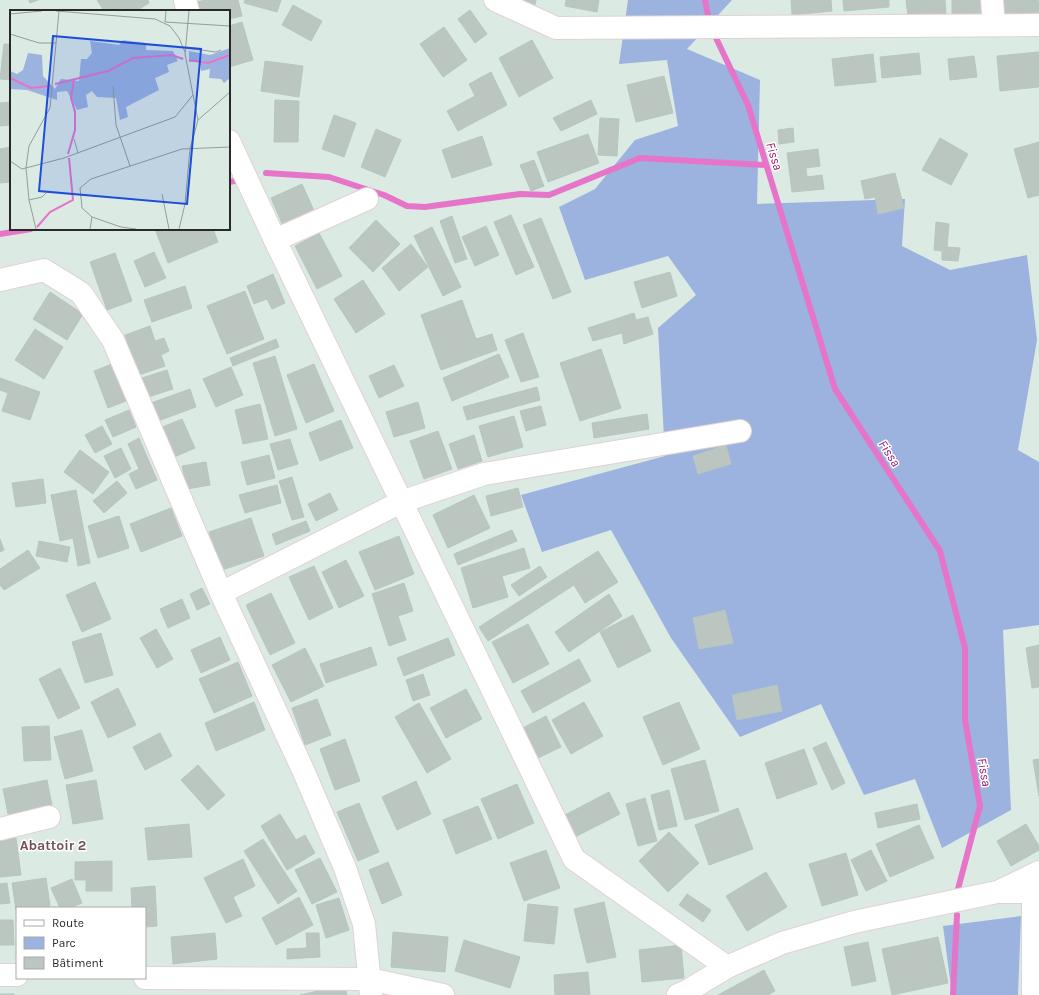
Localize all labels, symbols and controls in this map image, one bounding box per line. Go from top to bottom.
inset map [10,10,230,230]
water label: Fissa [763,140,786,172]
water label: Fissa [876,437,904,470]
water label: Fissa [975,757,994,788]
district label: Abattoir 2 [20,837,86,854]
legend [16,907,146,979]
text: Route [52,916,84,930]
text: Parc [52,936,76,950]
text: Bâtiment [52,956,104,970]

